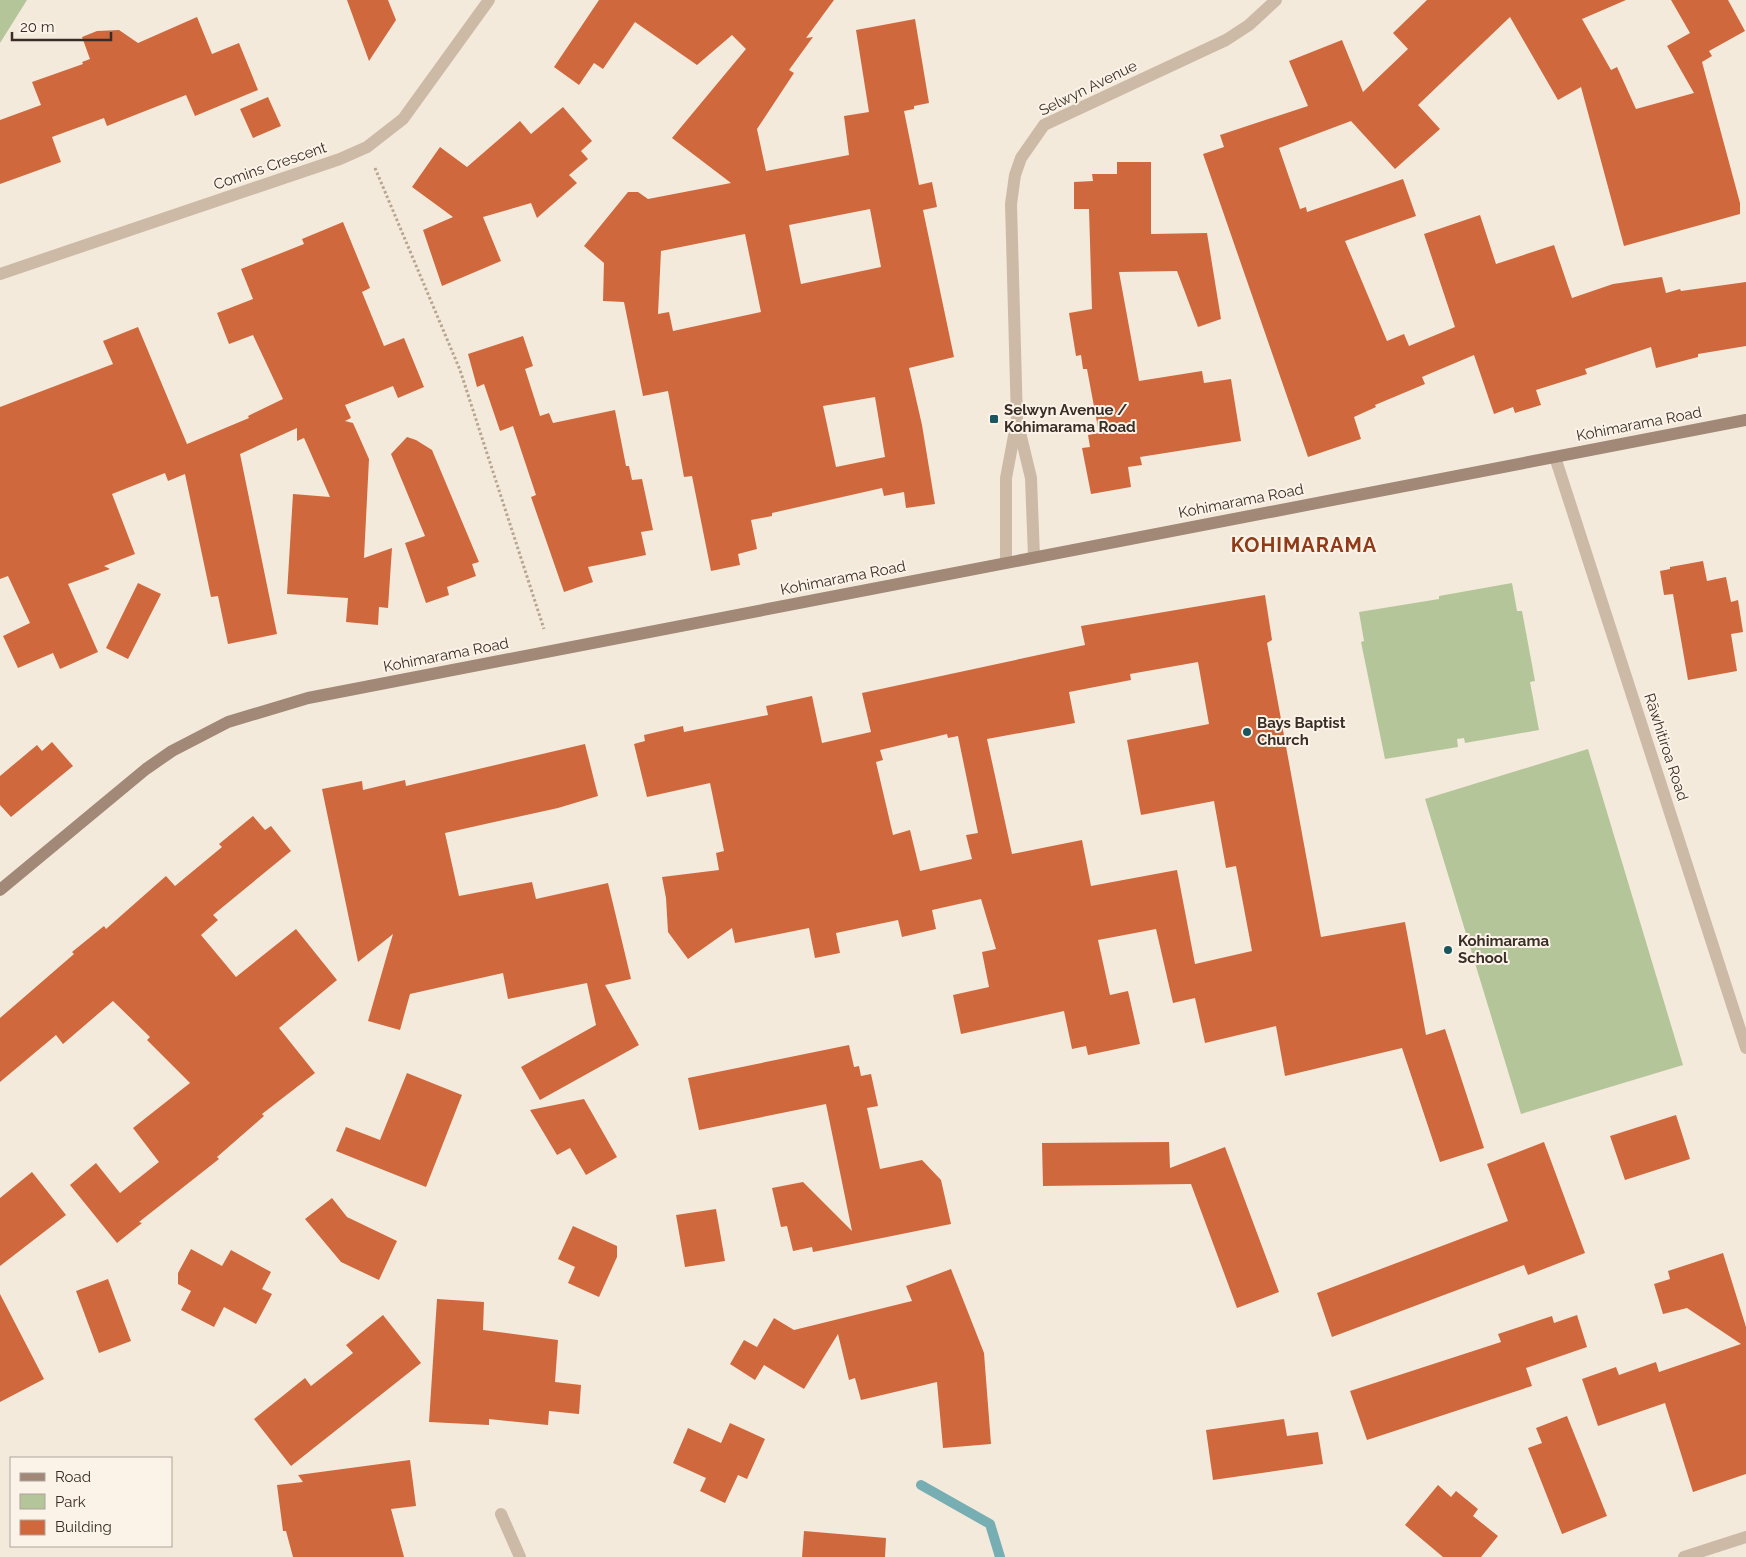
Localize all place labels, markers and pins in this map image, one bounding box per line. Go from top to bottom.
place label: Selwyn Avenue / Kohimarama Road [1004,401,1136,436]
marker: Selwyn Avenue / Kohimarama Road [988,413,1000,425]
place label: Bays Baptist Church [1257,714,1346,749]
marker: Bays Baptist Church [1241,726,1253,738]
place label: Kohimarama School [1458,932,1549,967]
marker: Kohimarama School [1442,944,1454,956]

